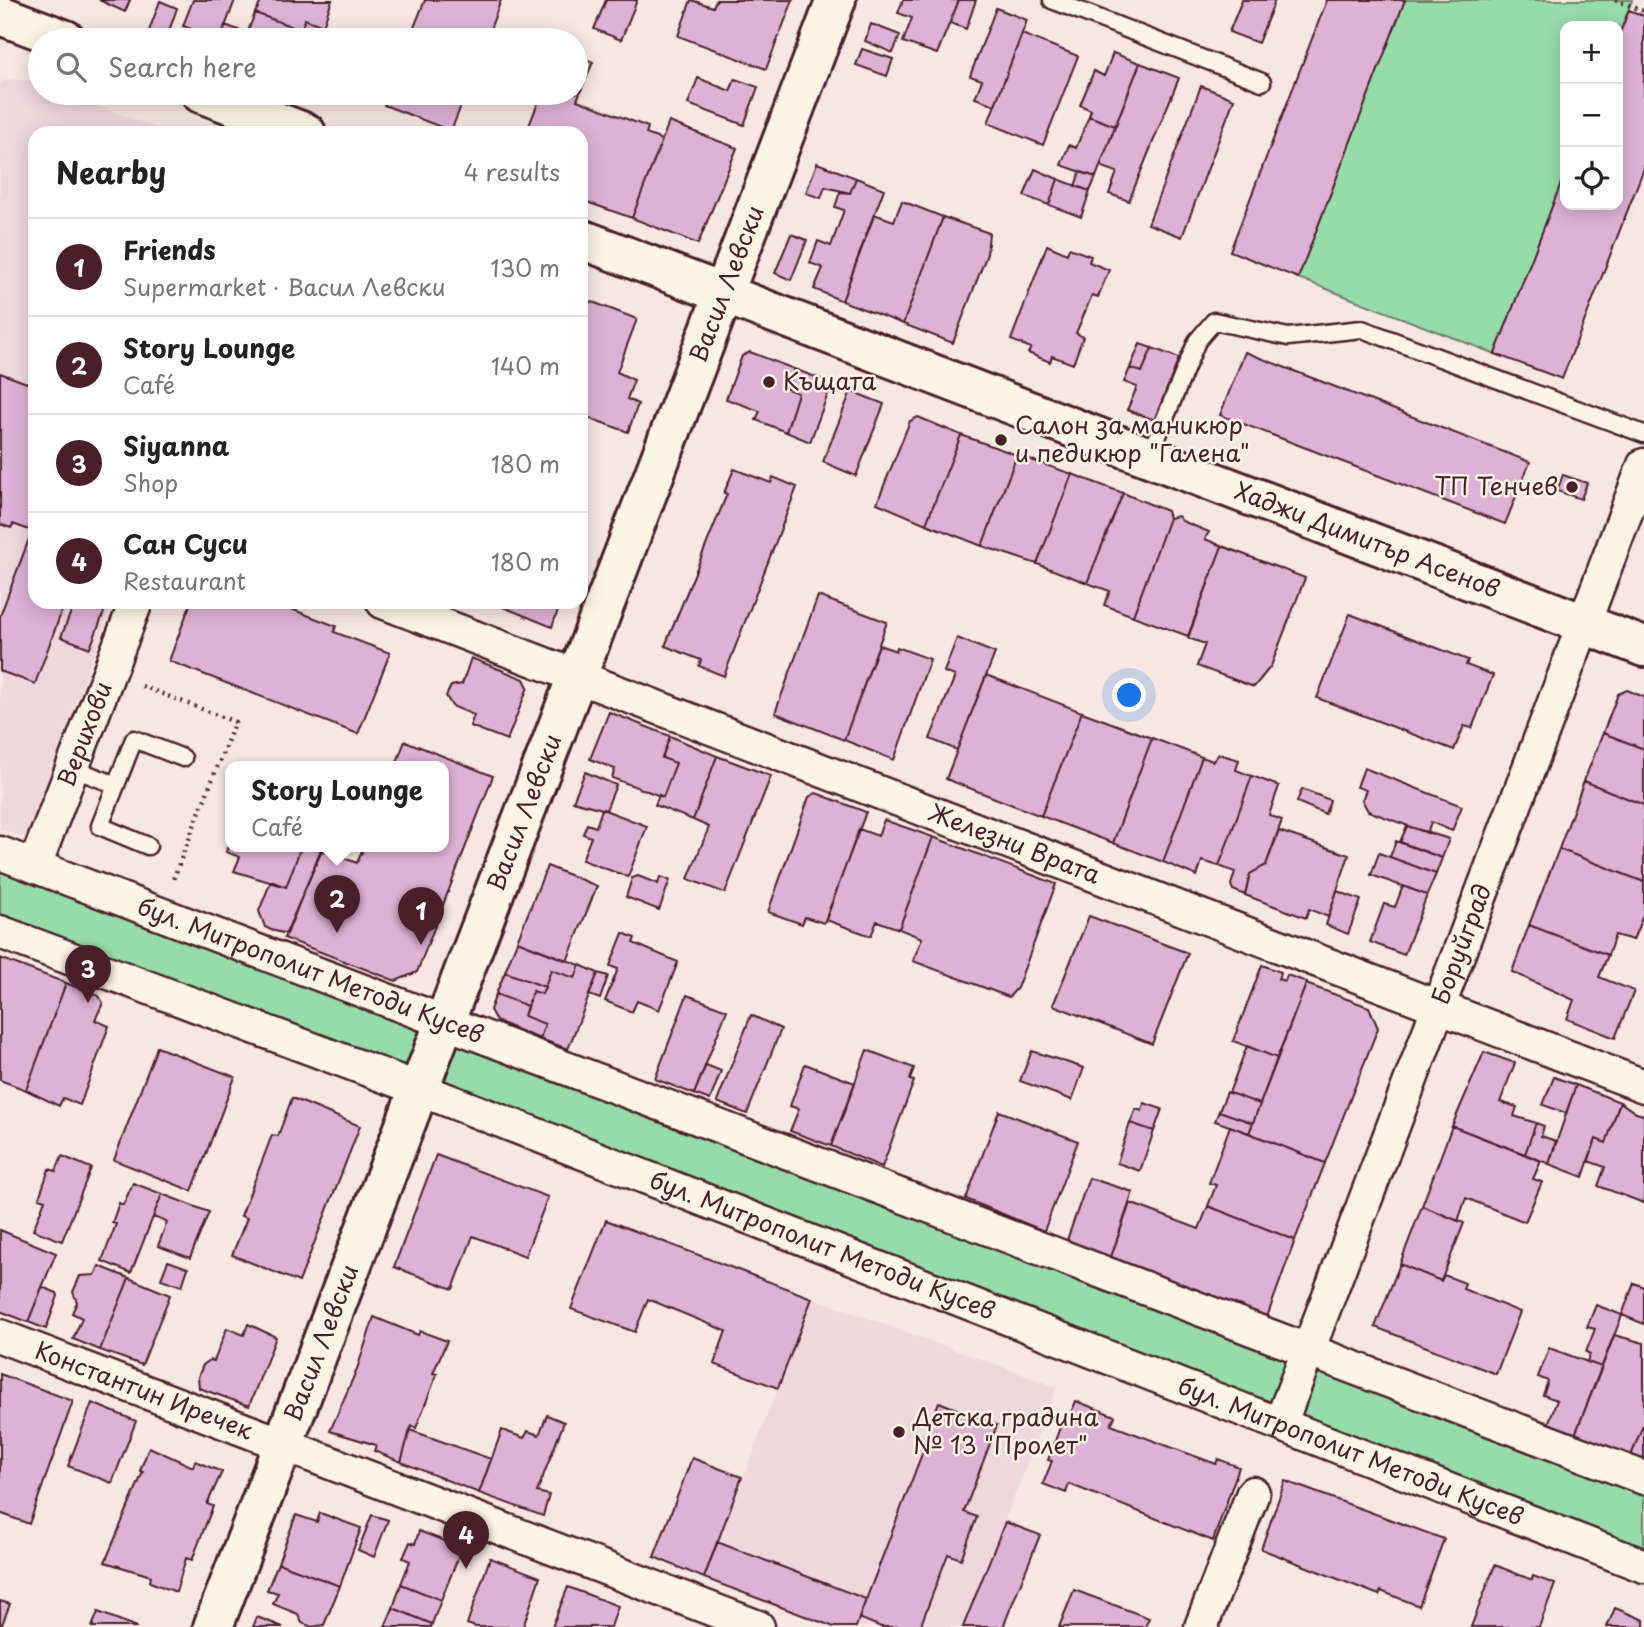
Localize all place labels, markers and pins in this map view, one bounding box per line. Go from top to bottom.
place label: Къщата [783,362,876,398]
marker: Къщата [761,374,777,390]
place label: Салон за маникюр и педикюр "Галена" [1015,406,1250,470]
marker: Салон за маникюр и педикюр "Галена" [993,432,1009,448]
place label: ТП Тенчев [1434,467,1558,503]
marker: ТП Тенчев [1564,479,1580,495]
pin: 2 [314,875,360,933]
pin: 1 [398,887,444,945]
pin: 3 [65,945,111,1003]
place label: Детска градина № 13 "Пролет" [912,1398,1099,1462]
marker: Детска градина № 13 "Пролет" [891,1424,907,1440]
pin: 4 [443,1511,489,1569]

